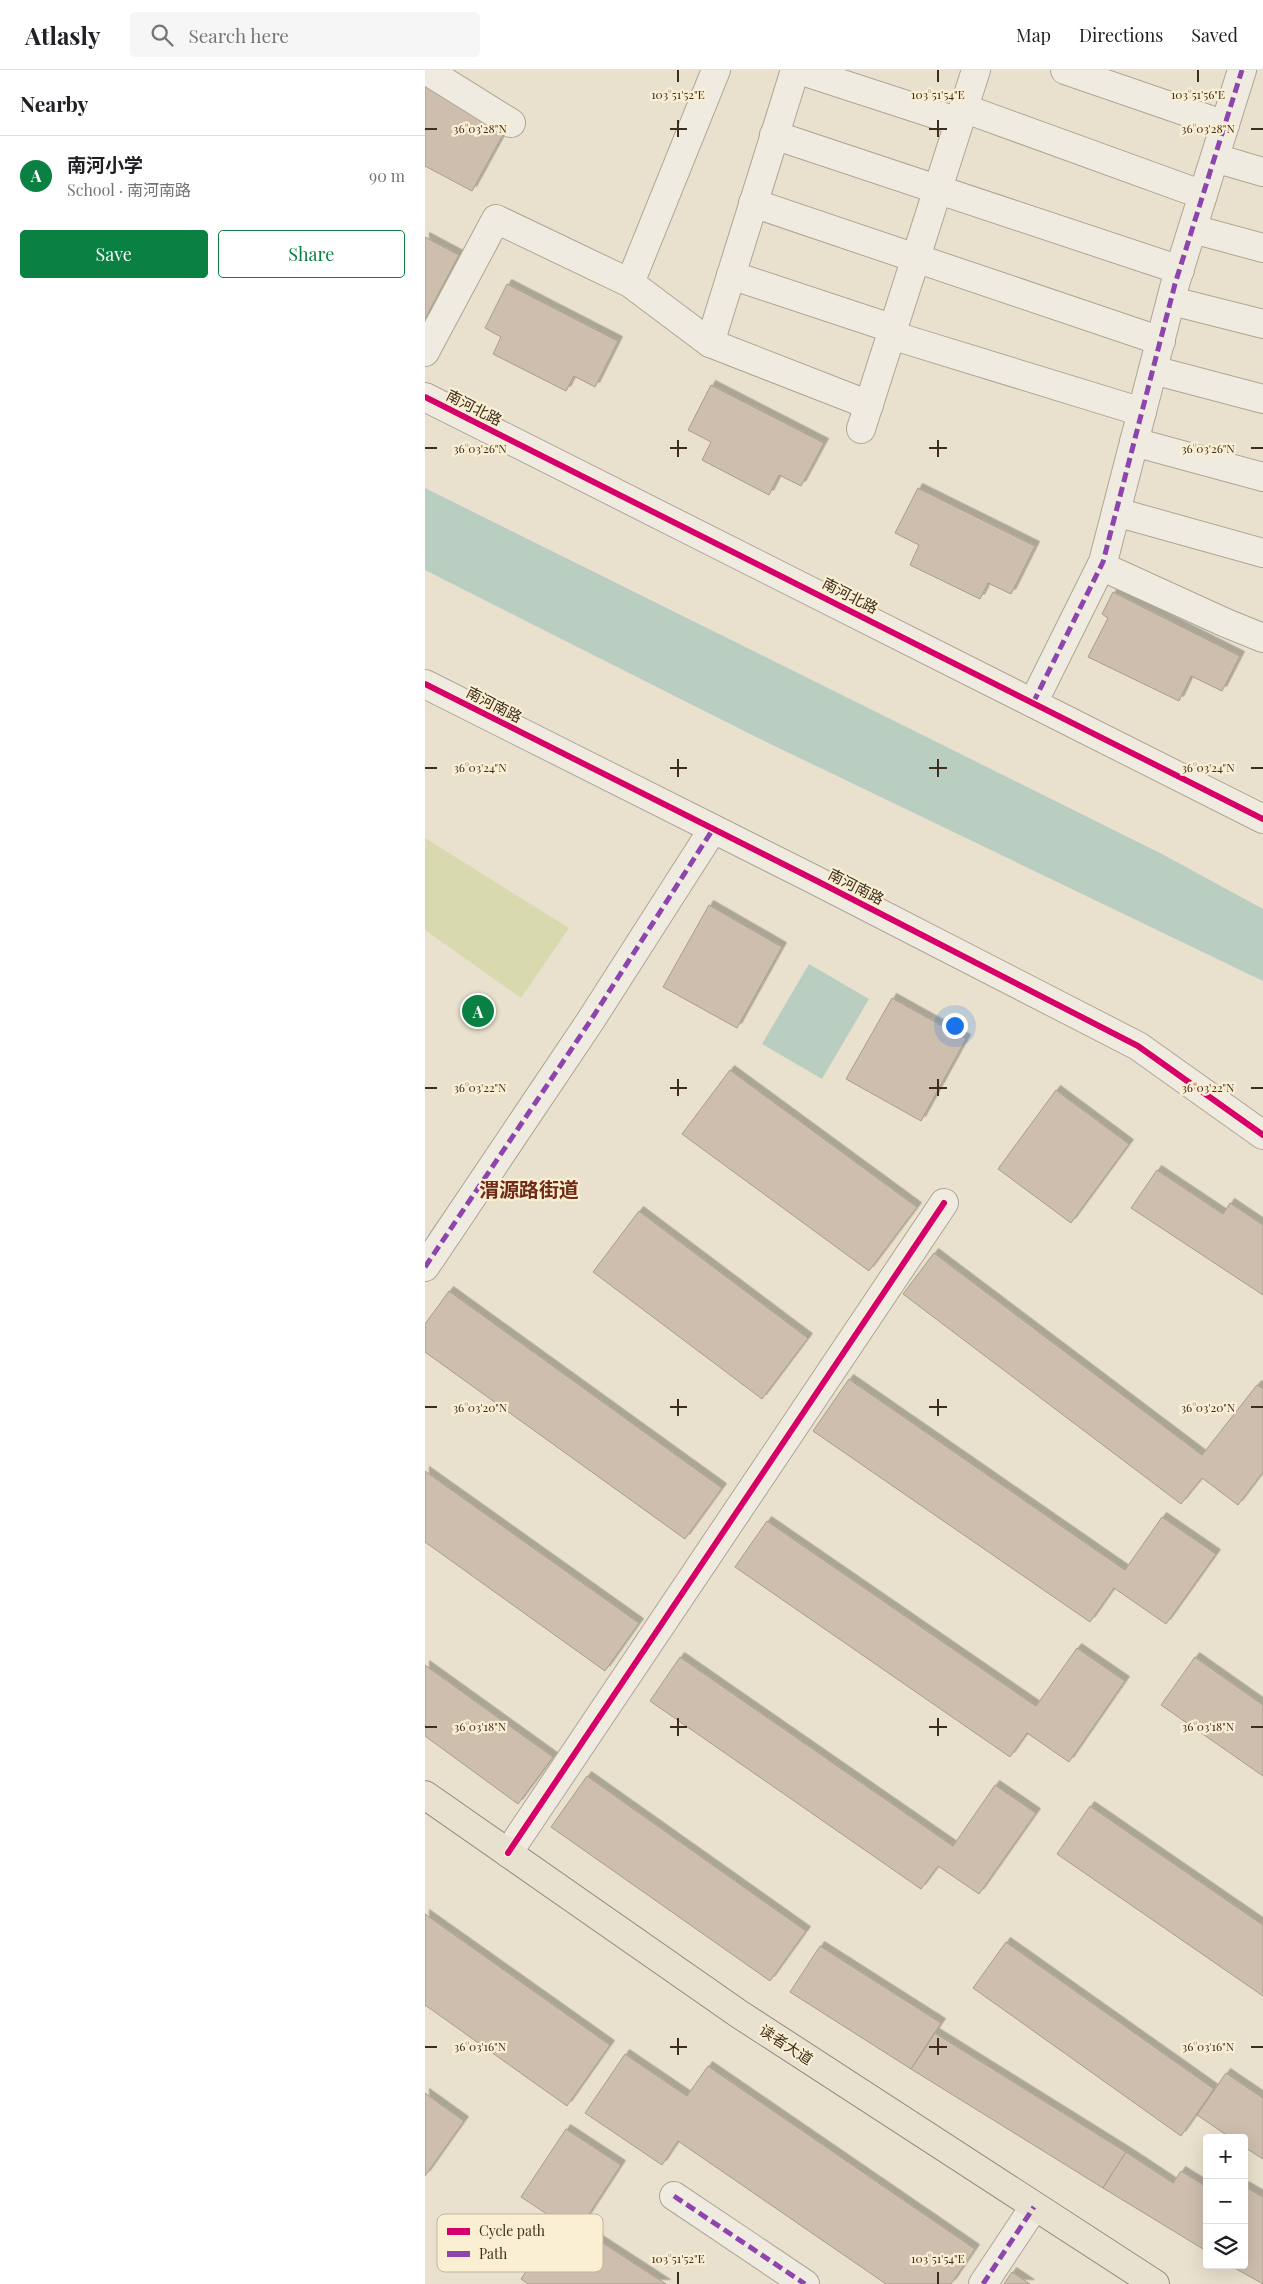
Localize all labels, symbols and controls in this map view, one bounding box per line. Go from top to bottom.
search box [130,12,480,57]
text: Atlasly [25,19,100,51]
icon: search [148,21,176,49]
text: Search here [188,22,289,48]
text: Map [1016,23,1051,47]
text: Directions [1079,23,1163,47]
text: Saved [1191,23,1238,47]
text: 103°51'52"E [651,86,705,102]
text: 103°51'54"E [911,86,965,102]
text: 103°51'56"E [1171,86,1225,102]
text: Nearby [20,89,89,117]
text: 36°03'28"N [453,120,507,136]
text: 36°03'28"N [1181,120,1235,136]
text: 南河小学 [67,151,143,177]
text: A [31,165,41,186]
text: 90 m [369,165,405,186]
text: School · 南河南路 [67,179,191,200]
button: Save [20,230,208,278]
button: Share [218,230,405,278]
street label: 南河北路 [443,385,506,430]
text: 36°03'26"N [453,440,507,456]
text: 36°03'26"N [1181,440,1235,456]
street label: 南河北路 [819,573,882,618]
street label: 南河南路 [463,682,526,727]
text: 36°03'24"N [453,759,507,775]
text: 36°03'24"N [1181,759,1235,775]
street label: 南河南路 [825,864,888,909]
pin: A [462,992,494,1030]
your location [942,1013,968,1039]
text: 36°03'22"N [453,1079,507,1095]
text: 36°03'22"N [1181,1079,1235,1095]
district label: 渭源路街道 [479,1175,579,1202]
text: 36°03'20"N [453,1399,508,1415]
text: 36°03'20"N [1181,1399,1236,1415]
text: 36°03'18"N [454,1718,507,1734]
text: 36°03'18"N [1182,1718,1235,1734]
street label: 读者大道 [756,2019,817,2069]
text: 36°03'16"N [454,2038,507,2054]
text: 36°03'16"N [1182,2038,1235,2054]
map controls [1203,2134,1248,2269]
button: + [1203,2134,1248,2179]
button: − [1203,2179,1248,2224]
legend [437,2214,603,2272]
text: Cycle path [479,2221,546,2240]
button: layers [1203,2224,1248,2269]
text: Path [479,2244,508,2263]
text: 103°51'52"E [651,2250,705,2266]
text: 103°51'54"E [911,2250,965,2266]

